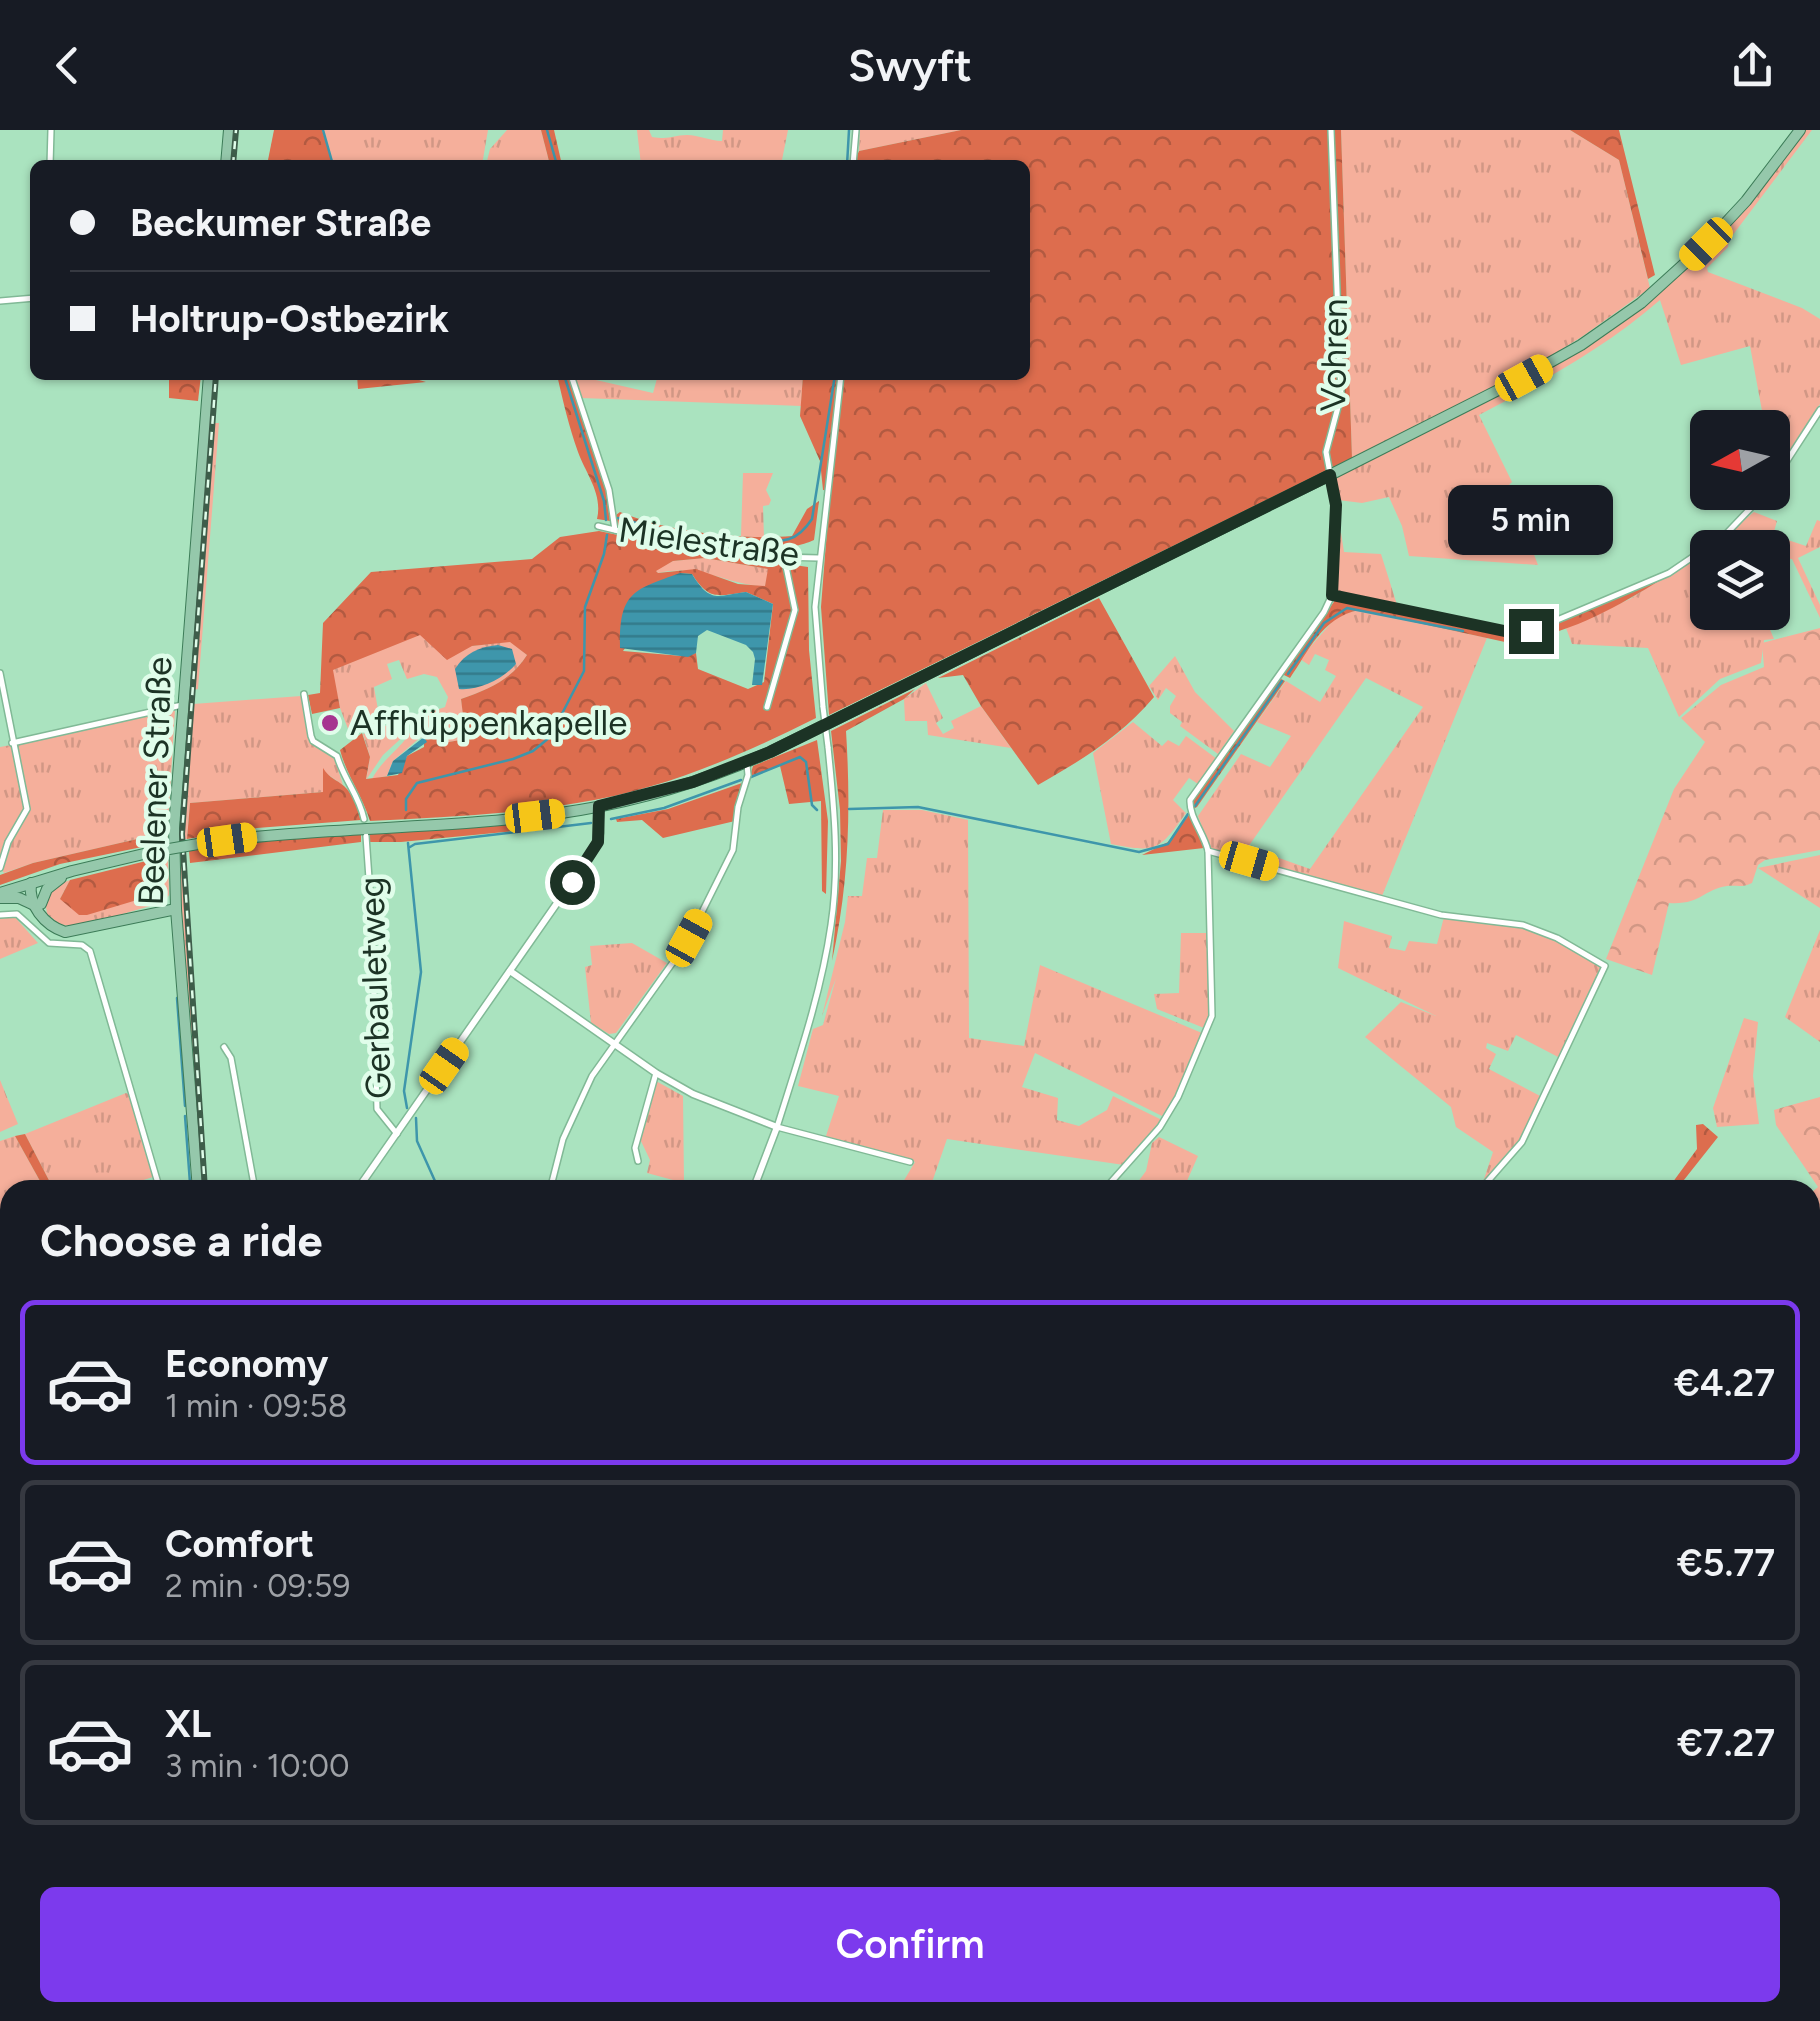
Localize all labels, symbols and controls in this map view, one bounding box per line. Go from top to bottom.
icon: back [40,38,95,93]
text: Swyft [848,38,972,92]
icon: share [1725,38,1780,93]
text: Beckumer Straße [130,200,431,246]
car [1674,212,1738,276]
text: Holtrup-Ostbezirk [130,296,449,342]
street label: Vohren [1312,298,1356,412]
car [1490,350,1558,406]
north arrow [1690,410,1790,510]
map controls [1690,410,1790,630]
callout: 5 min [1448,486,1614,556]
text: 5 min [1491,501,1570,539]
street label: Mielestraße [616,509,802,575]
button: layers [1690,530,1790,630]
route end [1509,609,1554,654]
street label: Beelener Straße [130,656,180,906]
place label: Affhüppenkapelle [350,702,627,744]
marker: Affhüppenkapelle [319,712,341,734]
car [503,797,567,835]
car [195,821,259,859]
car [1216,838,1282,884]
route start [550,860,595,905]
street label: Gerbauletweg [350,876,400,1100]
car [661,904,717,972]
car [415,1033,473,1099]
text: Choose a ride [40,1213,322,1267]
icon: car [45,1338,135,1428]
text: Economy [165,1341,328,1387]
text: €4.27 [1674,1360,1775,1406]
text: 1 min · 09:58 [165,1387,347,1425]
icon: car [45,1518,135,1608]
text: Comfort [165,1521,314,1567]
text: €5.77 [1677,1540,1775,1586]
text: 2 min · 09:59 [165,1567,350,1605]
icon: car [45,1698,135,1788]
text: XL [165,1701,211,1747]
text: €7.27 [1677,1720,1775,1766]
text: 3 min · 10:00 [165,1747,350,1785]
button: Confirm [40,1887,1780,2002]

